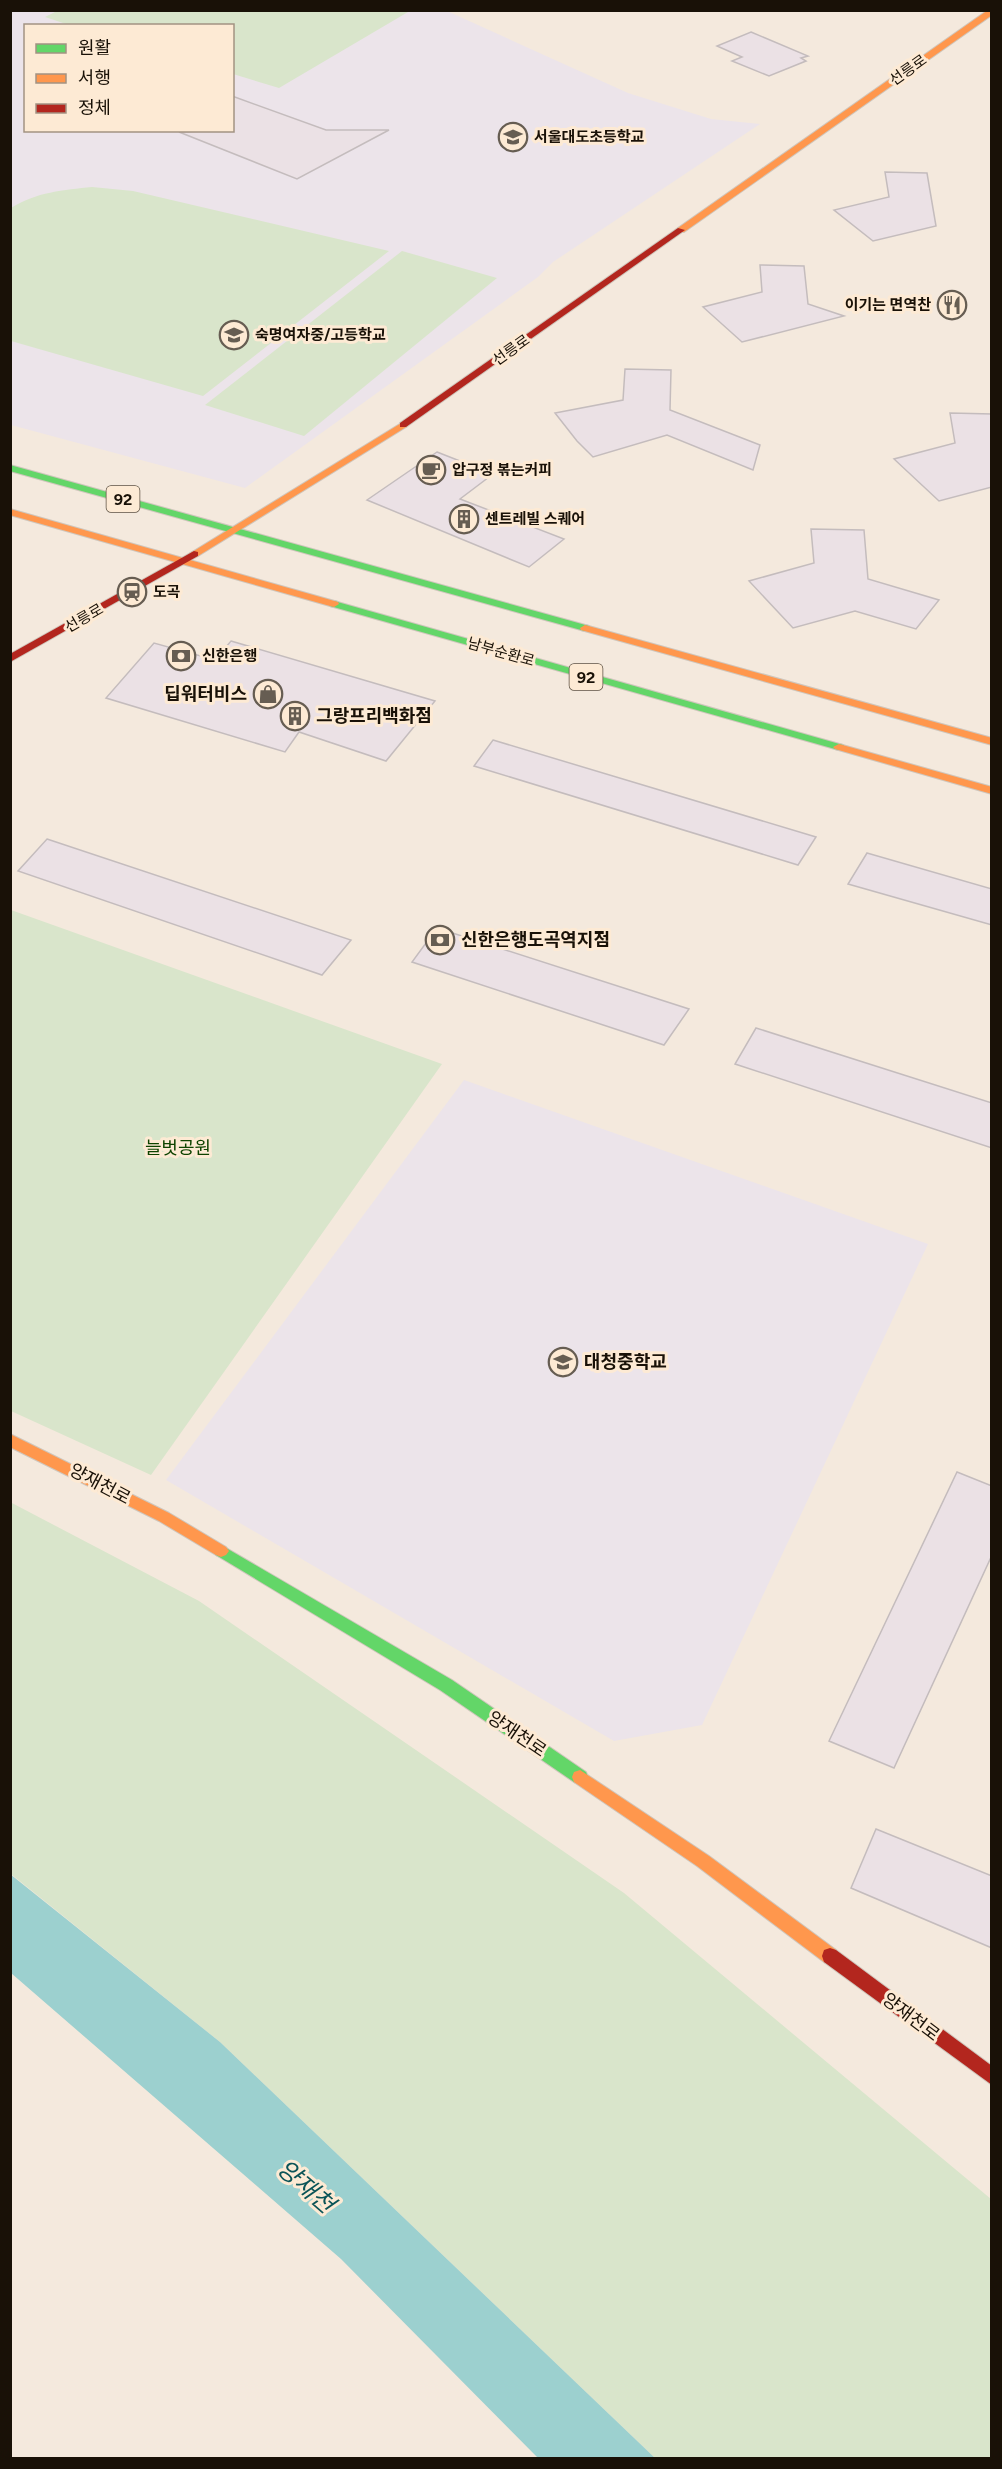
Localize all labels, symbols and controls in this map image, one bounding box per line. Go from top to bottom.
legend [24,24,234,132]
text: 원활 [78,37,111,59]
street label: 선릉로 [886,51,930,89]
text: 서행 [78,67,111,89]
text: 정체 [78,97,111,119]
school or university icon: 서울대도초등학교 [497,121,529,153]
place label: 서울대도초등학교 [534,128,645,146]
restaurant icon: 이기는 면역찬 [936,289,968,321]
place label: 이기는 면역찬 [845,296,931,314]
school or university icon: 숙명여자중/고등학교 [218,319,250,351]
place label: 숙명여자중/고등학교 [255,326,386,344]
street label: 선릉로 [489,331,533,369]
cafe icon: 압구정 볶는커피 [415,454,447,486]
place label: 압구정 볶는커피 [452,461,552,479]
road number: 92 [106,486,140,512]
building icon: 센트레빌 스퀘어 [448,503,480,535]
place label: 센트레빌 스퀘어 [485,510,585,528]
station icon: 도곡 [116,576,148,608]
place label: 도곡 [153,583,181,601]
street label: 선릉로 [62,600,106,636]
street label: 남부순환로 [465,634,537,670]
bank icon: 신한은행 [165,640,197,672]
place label: 신한은행 [202,647,257,665]
road number: 92 [570,664,602,690]
shop icon: 딥워터비스 [252,678,284,710]
place label: 딥워터비스 [164,683,247,705]
building icon: 그랑프리백화점 [279,700,311,732]
place label: 그랑프리백화점 [316,705,432,727]
bank icon: 신한은행도곡역지점 [424,924,456,956]
place label: 신한은행도곡역지점 [461,929,610,951]
park label: 늘벗공원 [145,1137,211,1159]
school or university icon: 대청중학교 [547,1346,579,1378]
place label: 대청중학교 [584,1351,667,1373]
street label: 양재천로 [66,1459,134,1509]
street label: 양재천로 [483,1706,551,1762]
street label: 양재천로 [878,1988,944,2046]
water label: 양재천 [271,2153,343,2221]

